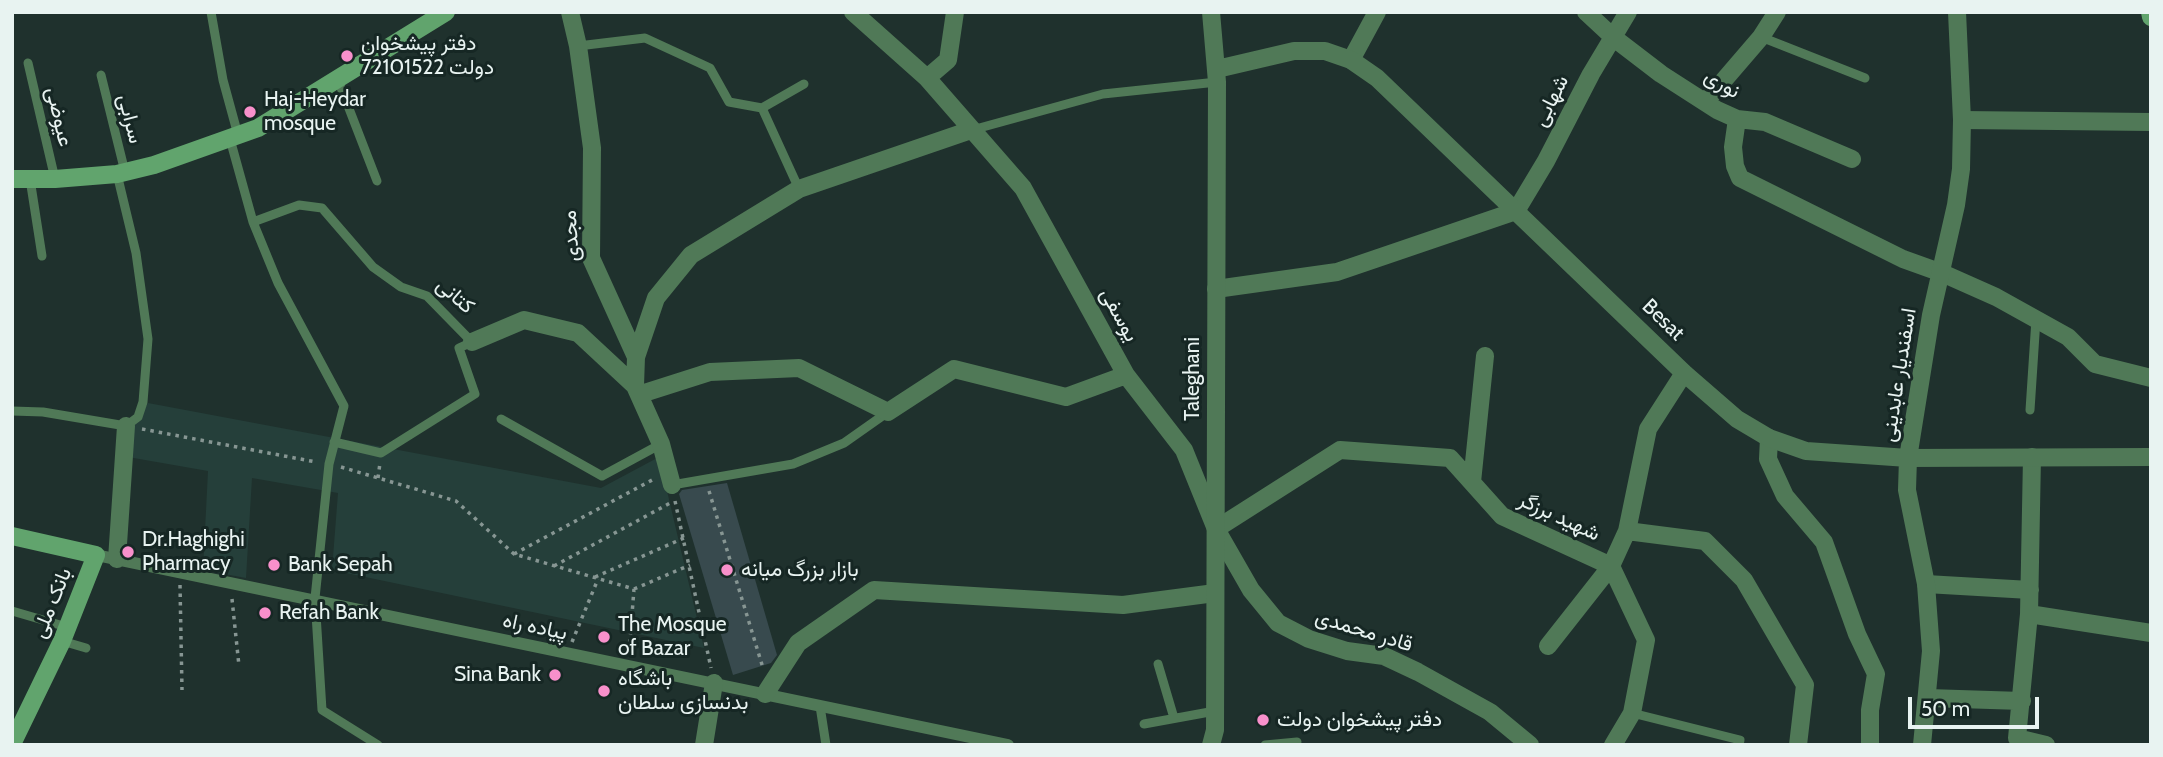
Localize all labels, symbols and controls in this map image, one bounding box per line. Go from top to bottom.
place label: دفتر پیشخوان دولت 72101522 [361,31,494,81]
marker: دفتر پیشخوان دولت 72101522 [339,48,355,64]
street label: نوری [1700,64,1744,104]
street label: شهابی [1527,71,1575,131]
street label: عیوضی [40,85,78,149]
place label: Haj-Heydar mosque [264,87,366,137]
street label: سرابی [112,92,148,146]
marker: Haj-Heydar mosque [242,104,258,120]
street label: مجدی [557,209,585,263]
street label: کتانی [431,273,479,319]
street label: یوسفی [1094,284,1144,346]
street label: Besat [1637,294,1689,346]
street label: اسفندیار عابدینی [1876,306,1922,444]
street label: Taleghani [1180,337,1206,421]
street label: شهید برزگر [1514,487,1604,547]
place label: Dr.Haghighi Pharmacy [142,527,245,577]
marker: Dr.Haghighi Pharmacy [120,544,136,560]
place label: Bank Sepah [288,552,393,578]
marker: Bank Sepah [266,557,282,573]
place label: بازار بزرگ میانه [741,557,859,583]
marker: بازار بزرگ میانه [719,562,735,578]
street label: بانک ملی [27,564,77,642]
place label: Refah Bank [279,600,379,626]
street label: قادر محمدی [1312,604,1416,658]
marker: Refah Bank [257,605,273,621]
street label: پیاده راه [500,608,570,646]
place label: The Mosque of Bazar [618,612,726,662]
marker: The Mosque of Bazar [596,629,612,645]
place label: Sina Bank [454,662,541,688]
place label: باشگاه بدنسازی سلطان [618,666,748,716]
marker: Sina Bank [547,667,563,683]
marker: باشگاه بدنسازی سلطان [596,683,612,699]
scale bar [1911,684,2042,728]
text: 50 m [1921,696,1970,721]
place label: دفتر پیشخوان دولت [1277,707,1442,733]
marker: دفتر پیشخوان دولت [1255,712,1271,728]

